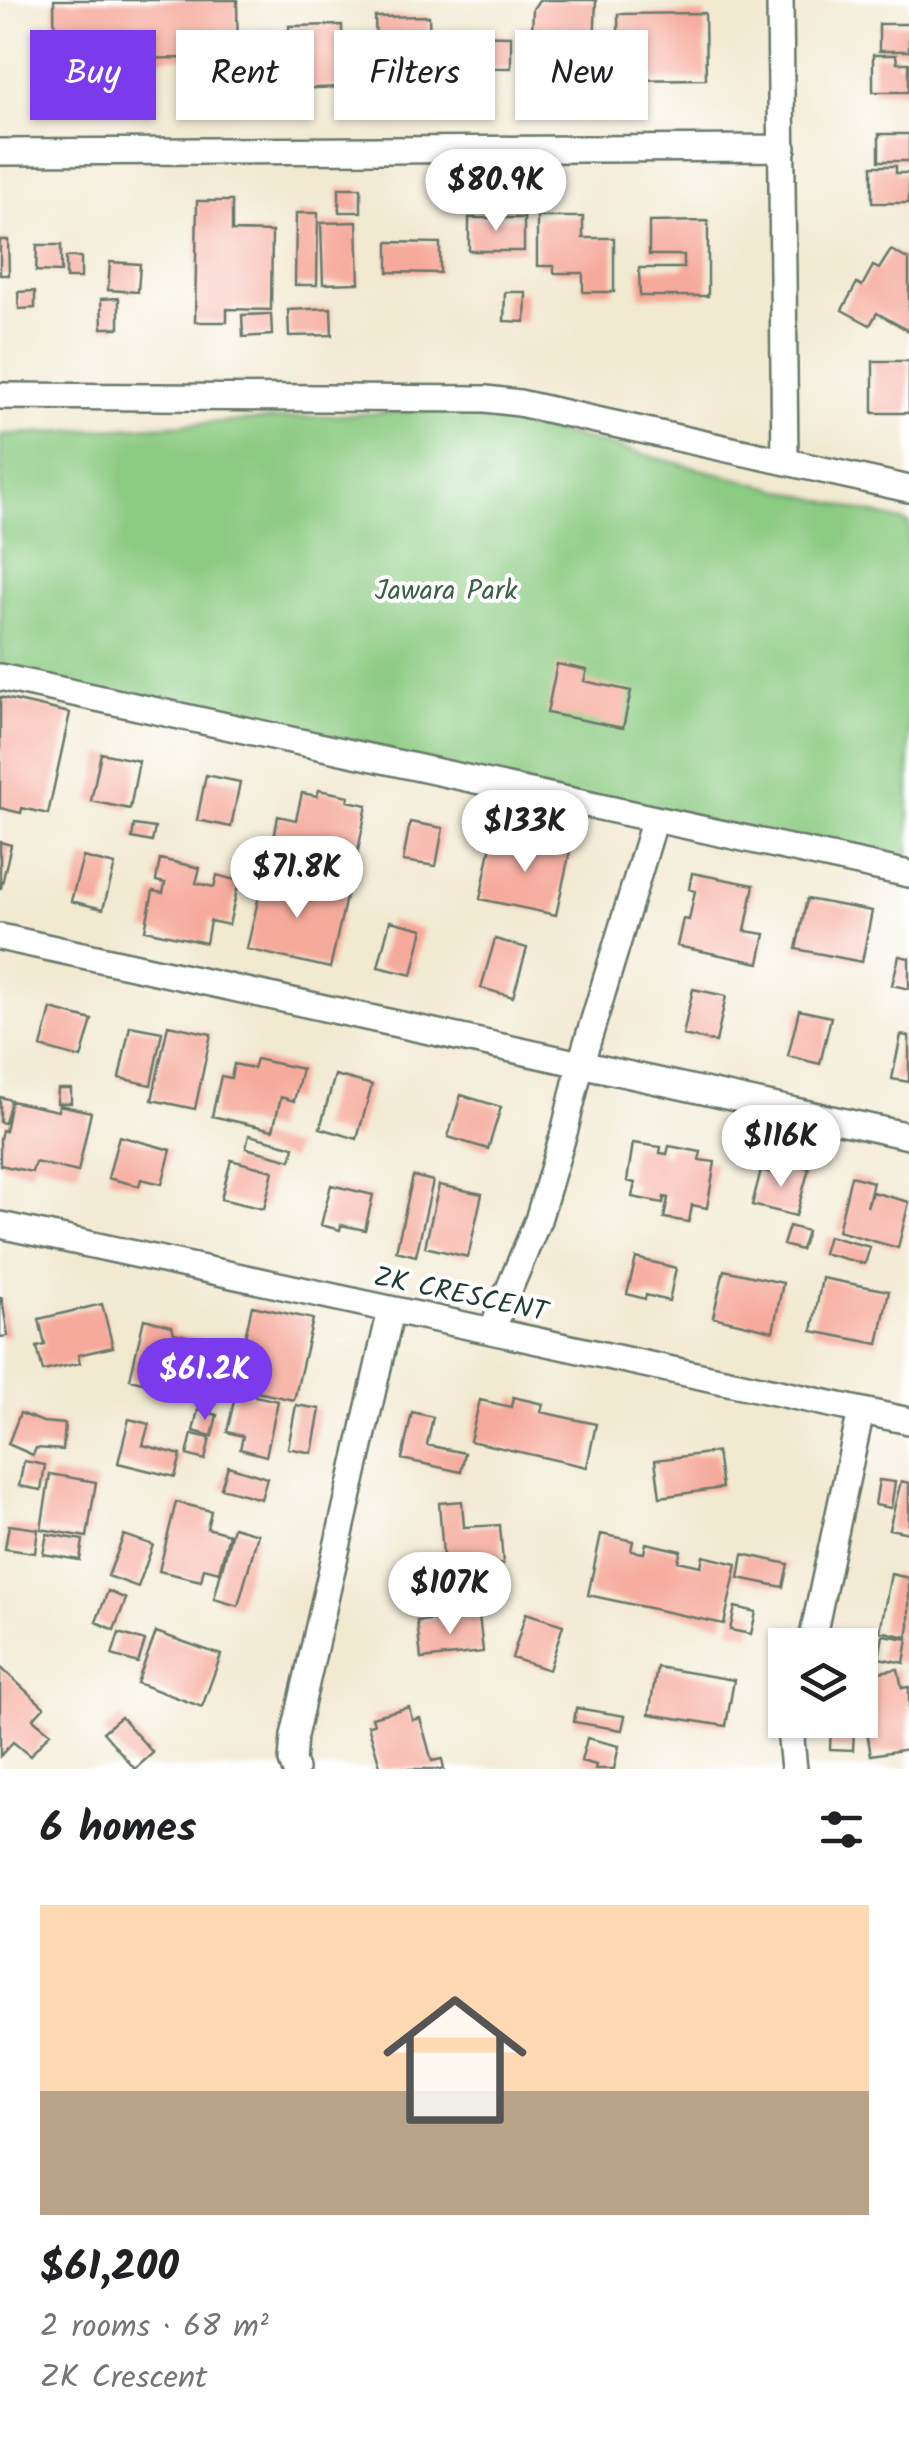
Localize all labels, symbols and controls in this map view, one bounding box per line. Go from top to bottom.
chip: Buy [30,30,156,120]
chip: Rent [176,30,314,120]
chip: Filters [334,30,495,120]
chip: New [515,30,648,120]
pin: $80.9K [415,149,577,234]
text: $80.9K [447,156,545,207]
park label: Jawara Park [375,569,518,614]
pin: $133K [455,790,595,875]
text: $133K [484,797,566,848]
pin: $71.8K [216,836,378,921]
text: $71.8K [252,843,342,894]
pin: $116K [711,1105,851,1190]
text: $116K [744,1112,818,1163]
street label: ZK CRESCENT [369,1255,553,1336]
pin: $61.2K [124,1338,286,1423]
text: $61.2K [159,1345,251,1396]
pin: $107K [380,1552,520,1637]
text: $107K [410,1559,490,1610]
map controls [768,1628,878,1738]
button: layers [768,1628,878,1738]
text: 6 homes [40,1796,196,1863]
icon: filters [814,1802,869,1857]
icon: home [365,1970,545,2150]
text: $61,200 [40,2235,179,2302]
text: 2 rooms · 68 m² [40,2302,269,2353]
text: ZK Crescent [40,2353,207,2404]

